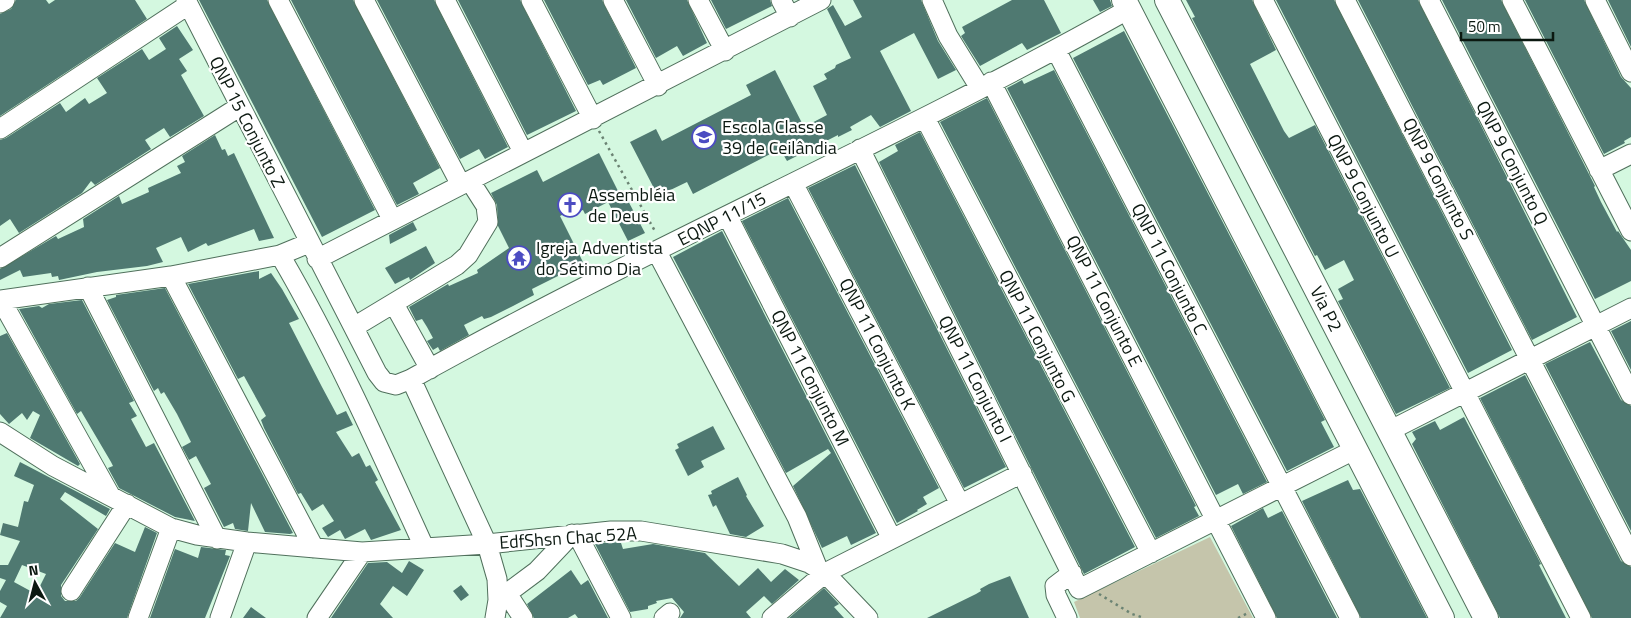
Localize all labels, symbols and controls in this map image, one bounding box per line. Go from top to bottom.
scale bar [1461,10,1554,42]
text: 50 m [1468,15,1501,38]
street label: QNP 15 Conjunto Z [203,51,292,192]
street label: QNP 9 Conjunto Q [1469,96,1555,230]
place label: Escola Classe 39 de Ceilândia [722,113,837,161]
street label: QNP 9 Conjunto S [1396,113,1481,245]
school or university icon: Escola Classe 39 de Ceilândia [691,124,717,150]
street label: QNP 9 Conjunto U [1321,129,1406,262]
place label: Assembléia de Deus [588,181,675,229]
street label: EQNP 11/15 [673,185,771,252]
church icon: Assembléia de Deus [557,192,583,218]
street label: QNP 11 Conjunto C [1125,198,1214,339]
street label: QNP 11 Conjunto E [1060,230,1149,371]
place label: Igreja Adventista do Sétimo Dia [536,234,663,282]
temple icon: Igreja Adventista do Sétimo Dia [506,245,532,271]
street label: QNP 11 Conjunto G [992,265,1083,407]
street label: QNP 11 Conjunto K [833,273,922,414]
street label: Via P2 [1303,281,1349,336]
street label: QNP 11 Conjunto M [764,305,856,451]
street label: QNP 11 Conjunto I [932,311,1019,447]
street label: EdfShsn Chac 52A [498,519,638,556]
north arrow [10,558,60,608]
text: N [27,559,39,581]

